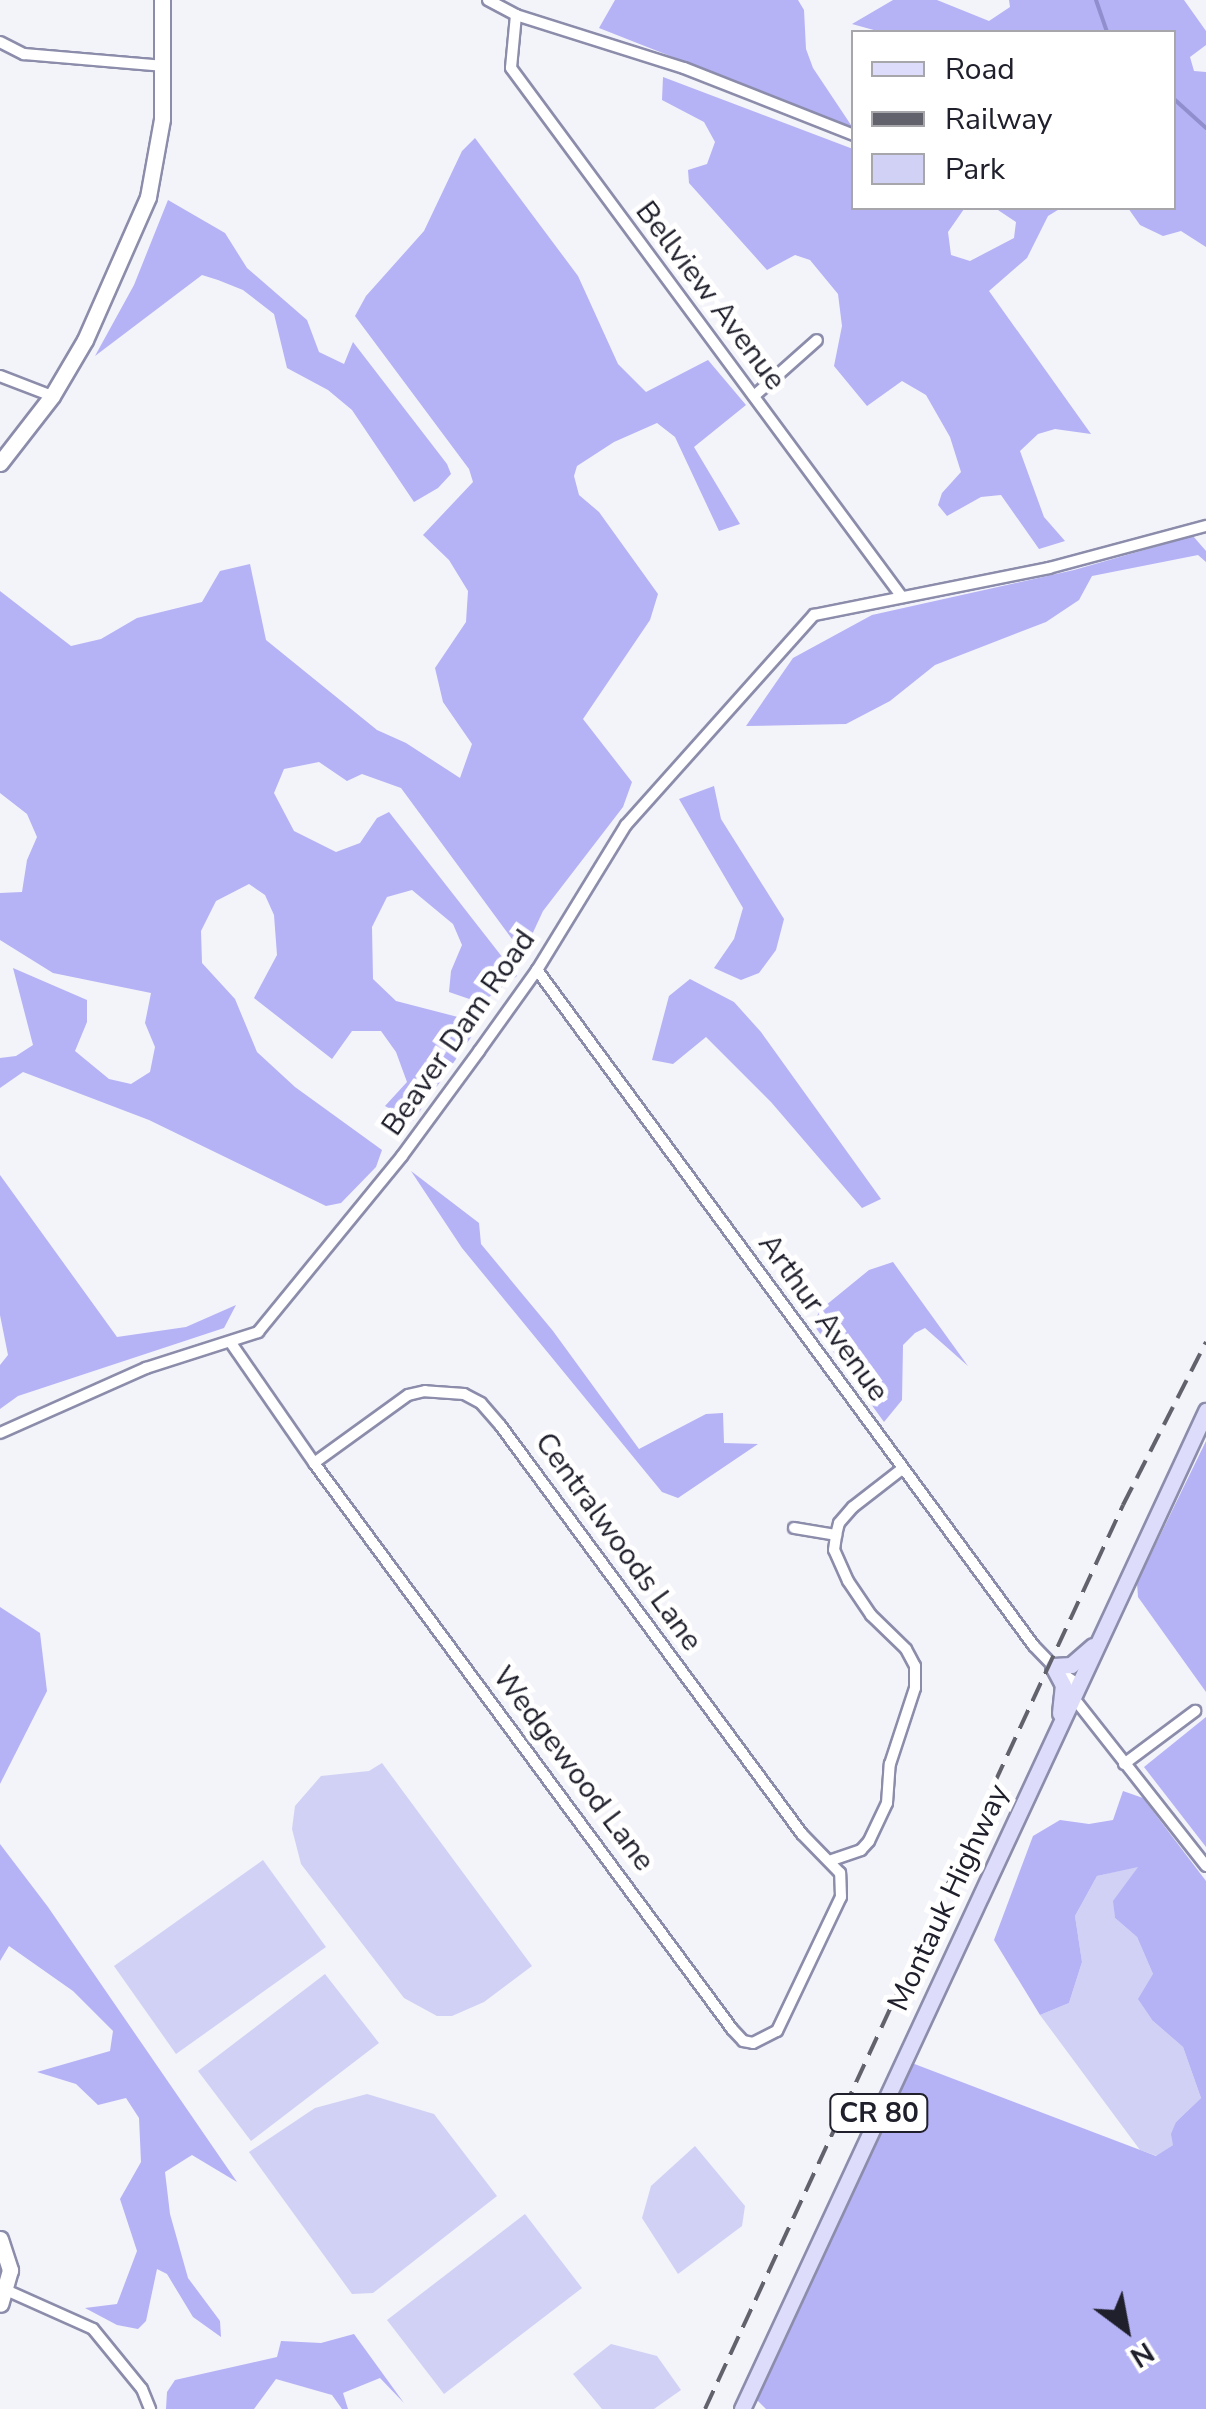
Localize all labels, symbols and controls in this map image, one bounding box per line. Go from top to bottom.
legend [851,30,1176,210]
text: Road [945,49,1015,90]
text: Railway [945,99,1053,140]
text: Park [945,149,1005,190]
street label: Bellview Avenue [627,195,793,397]
street label: Beaver Dam Road [375,923,543,1143]
street label: Arthur Avenue [750,1227,896,1409]
street label: Centralwoods Lane [527,1426,709,1658]
street label: Wedgewood Lane [484,1660,662,1878]
street label: Montauk Highway [881,1779,1017,2017]
road number: CR 80 [829,2090,929,2136]
north arrow [1076,2279,1176,2379]
text: N [1123,2333,1161,2376]

